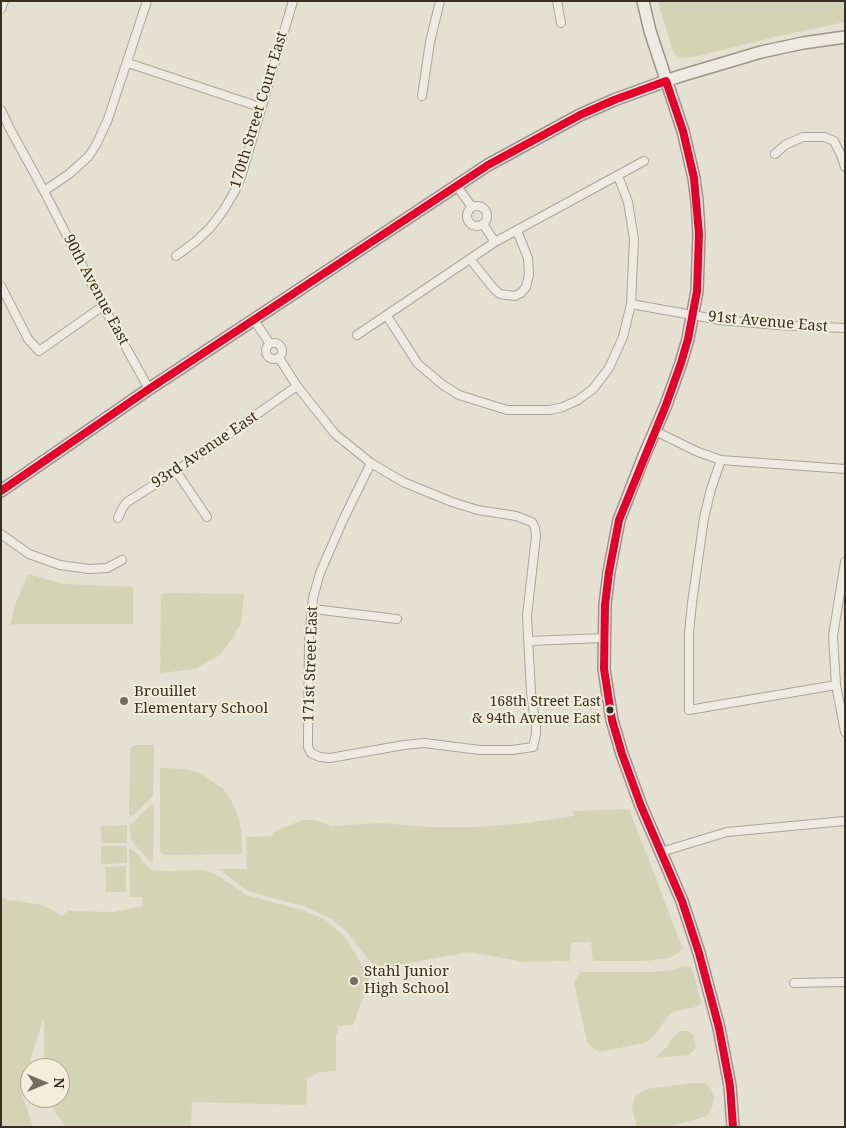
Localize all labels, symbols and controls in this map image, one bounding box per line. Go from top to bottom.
street label: 170th Street Court East [227,29,291,191]
street label: 90th Avenue East [59,232,133,348]
street label: 91st Avenue East [707,308,829,336]
street label: 93rd Avenue East [148,408,262,492]
street label: 171st Street East [300,605,322,723]
place label: Brouillet Elementary School [134,683,268,718]
place label: 168th Street East & 94th Avenue East [472,694,601,726]
marker: Brouillet Elementary School [118,695,130,707]
marker: 168th Street East & 94th Avenue East [605,705,615,715]
place label: Stahl Junior High School [364,963,449,998]
marker: Stahl Junior High School [348,975,360,987]
north arrow [20,1058,70,1108]
text: N [50,1077,69,1089]

